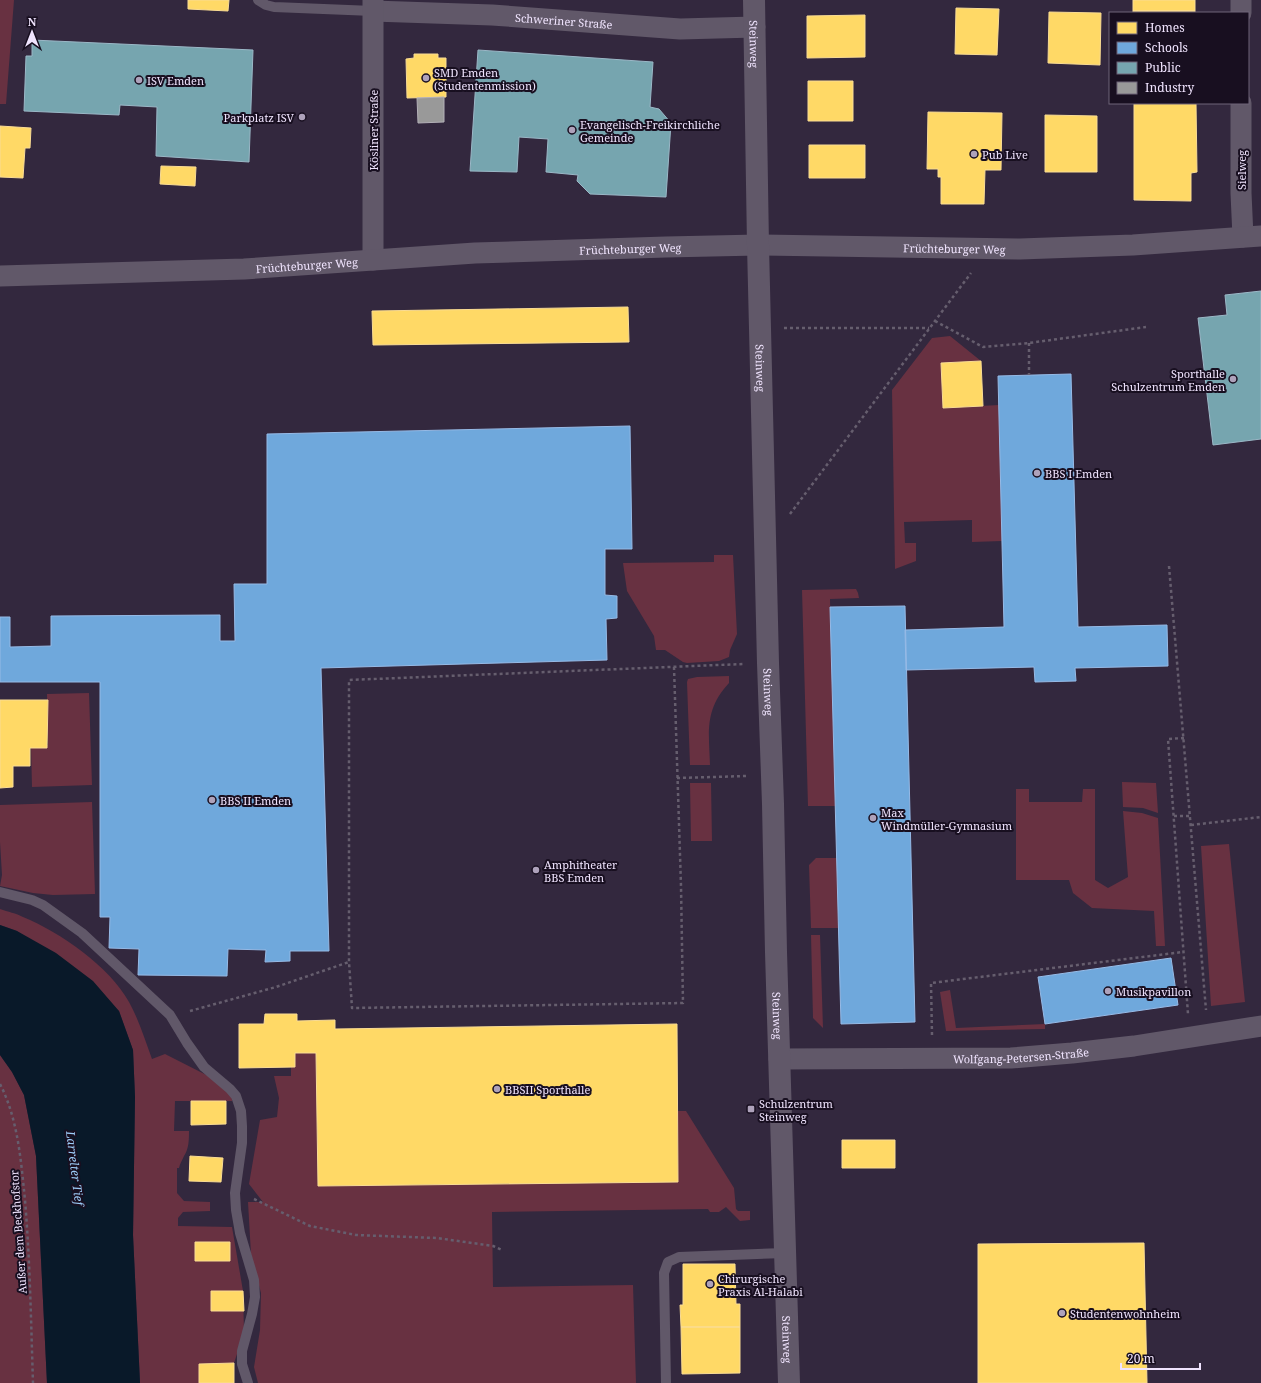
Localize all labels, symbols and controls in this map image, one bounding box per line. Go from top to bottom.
street label: Schweriner Straße [515,9,613,31]
north arrow [12,12,52,52]
legend [1109,12,1249,104]
text: N [28,14,37,29]
text: Homes [1145,19,1185,36]
street label: Steinweg [747,20,763,68]
text: Schools [1145,39,1188,56]
text: Public [1145,59,1181,76]
place label: SMD Emden (Studentenmission) [434,65,536,93]
place label: ISV Emden [147,73,204,88]
marker: SMD Emden (Studentenmission) [421,73,431,83]
marker: ISV Emden [134,75,144,85]
text: Industry [1145,79,1194,96]
street label: Kösliner Straße [366,90,381,170]
place label: Parkplatz ISV [224,110,295,125]
marker: Parkplatz ISV [297,112,307,122]
place label: Evangelisch-Freikirchliche Gemeinde [580,117,720,145]
marker: Evangelisch-Freikirchliche Gemeinde [567,125,577,135]
place label: Pub Live [982,147,1028,162]
marker: Pub Live [969,149,979,159]
street label: Sielweg [1234,150,1249,190]
street label: Früchteburger Weg [579,239,682,257]
street label: Früchteburger Weg [903,240,1006,256]
street label: Früchteburger Weg [255,254,358,276]
street label: Steinweg [753,344,769,392]
place label: Sporthalle Schulzentrum Emden [1111,366,1225,394]
marker: Sporthalle Schulzentrum Emden [1228,374,1238,384]
place label: BBS I Emden [1045,466,1112,481]
marker: BBS I Emden [1032,468,1042,478]
street label: Steinweg [761,668,777,716]
place label: BBS II Emden [220,793,291,808]
marker: BBS II Emden [207,795,217,805]
place label: Max Windmüller-Gymnasium [881,805,1013,833]
marker: Max Windmüller-Gymnasium [868,813,878,823]
place label: Amphitheater BBS Emden [544,857,618,885]
marker: Amphitheater BBS Emden [531,865,541,875]
place label: Musikpavillon [1116,984,1191,999]
marker: Musikpavillon [1103,986,1113,996]
street label: Steinweg [770,992,786,1040]
street label: Wolfgang-Petersen-Straße [953,1044,1090,1066]
place label: BBSII Sporthalle [505,1082,590,1097]
marker: BBSII Sporthalle [492,1084,502,1094]
place label: Schulzentrum Steinweg [759,1096,833,1124]
marker: Schulzentrum Steinweg [746,1104,756,1114]
water label: Larrelter Tief [62,1129,88,1208]
street label: Außer dem Beckhofstor [6,1169,30,1294]
place label: Chirurgische Praxis Al-Halabi [718,1271,803,1299]
marker: Chirurgische Praxis Al-Halabi [705,1279,715,1289]
place label: Studentenwohnheim [1070,1306,1181,1321]
marker: Studentenwohnheim [1057,1308,1067,1318]
street label: Steinweg [779,1315,796,1364]
scale bar [1121,1345,1200,1371]
text: 20 m [1127,1350,1155,1367]

